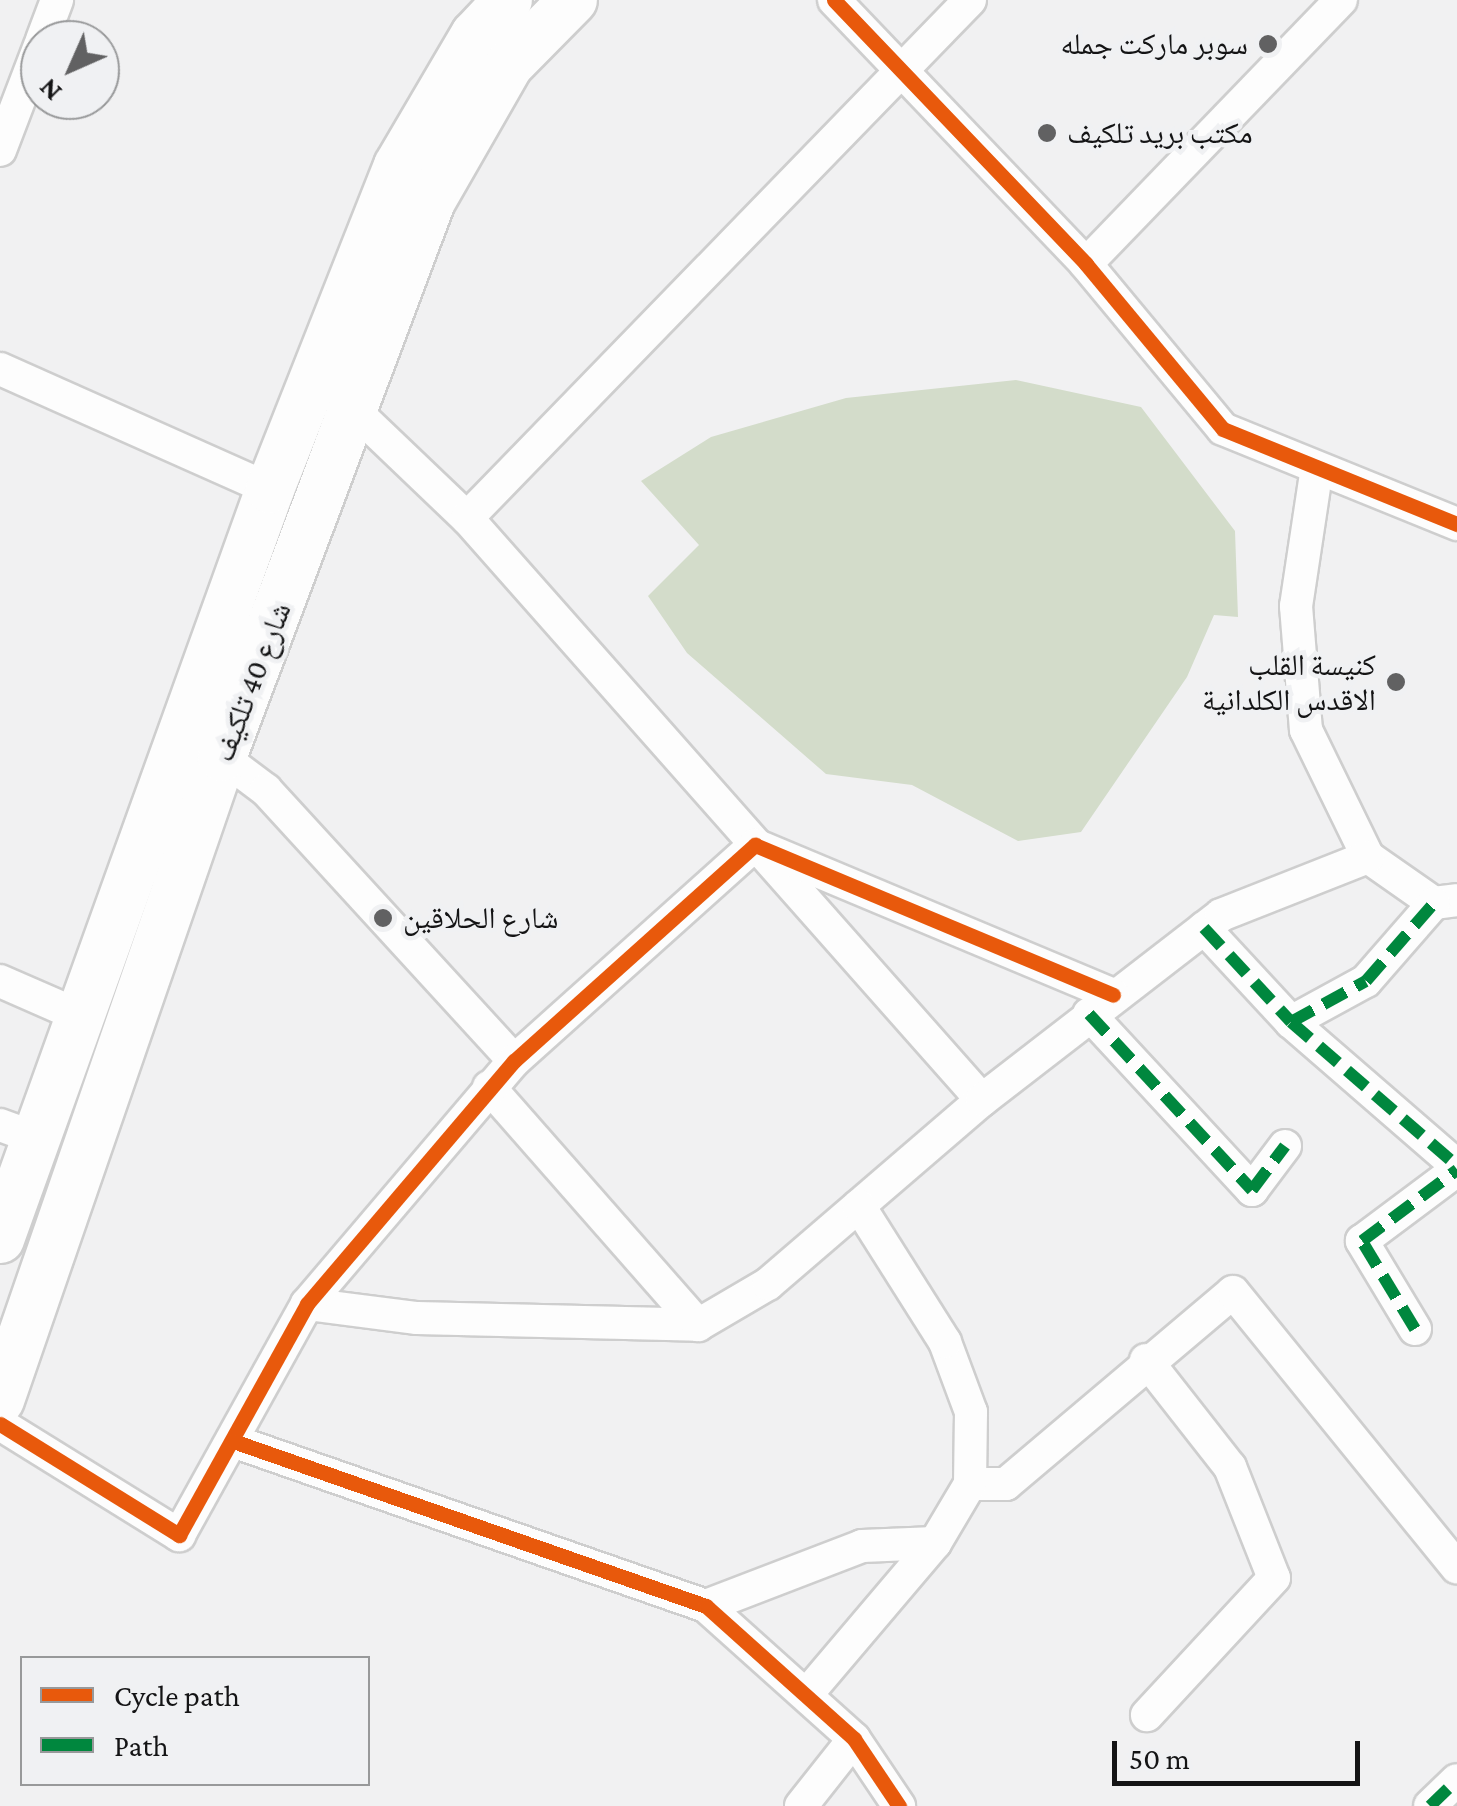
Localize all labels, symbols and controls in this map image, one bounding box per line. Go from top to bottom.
north arrow [20,20,120,120]
place label: سوبر ماركت جمله [1060,26,1248,62]
marker: سوبر ماركت جمله [1257,33,1279,55]
text: N [32,72,68,108]
place label: مكتب بريد تلكيف [1067,115,1253,151]
marker: مكتب بريد تلكيف [1036,122,1058,144]
street label: شارع 40 تلكيف [205,597,299,767]
place label: كنيسة القلب الاقدس الكلدانية [1202,647,1376,718]
marker: كنيسة القلب الاقدس الكلدانية [1385,671,1407,693]
place label: شارع الحلاقين [403,900,558,936]
marker: شارع الحلاقين [372,907,394,929]
legend [20,1656,370,1786]
text: Cycle path [114,1679,240,1712]
scale bar [1117,1721,1364,1783]
text: Path [114,1729,169,1762]
text: 50 m [1129,1742,1190,1775]

